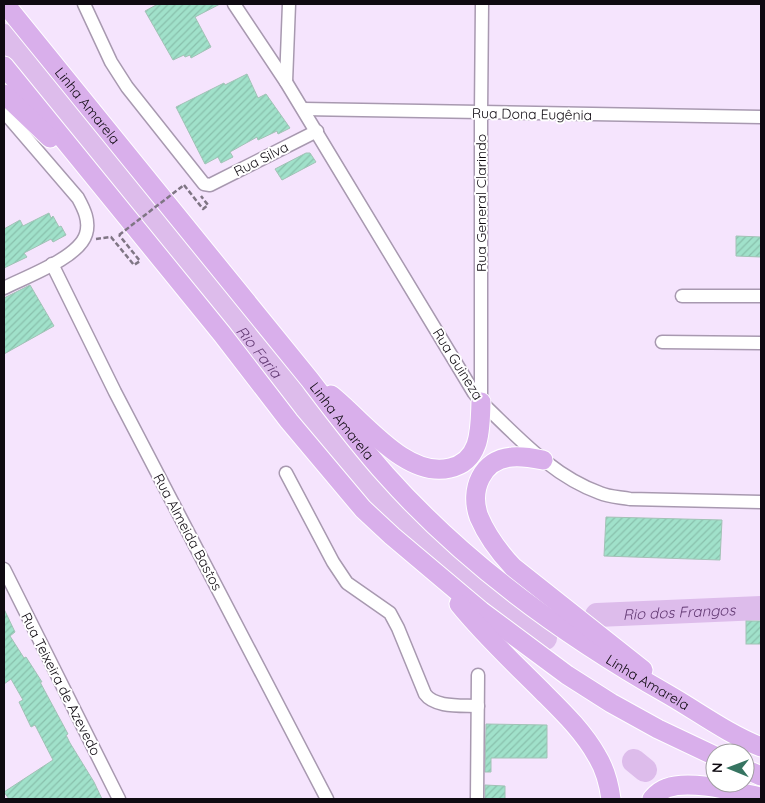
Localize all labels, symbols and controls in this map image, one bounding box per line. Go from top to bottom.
street label: Linha Amarela [51,64,124,148]
street label: Rua Dona Eugênia [472,104,592,124]
street label: Rua General Clarindo [472,134,490,272]
street label: Rua Silva [231,138,291,180]
water label: Rio Faria [233,322,287,382]
street label: Rua Guineza [429,325,487,403]
street label: Linha Amarela [306,379,378,464]
street label: Rua Almeida Bastos [150,470,226,594]
water label: Rio dos Frangos [622,600,737,623]
street label: Rua Teixeira de Azevedo [17,609,105,759]
street label: Linha Amarela [603,651,693,714]
north arrow [705,743,755,793]
text: N [708,762,726,773]

